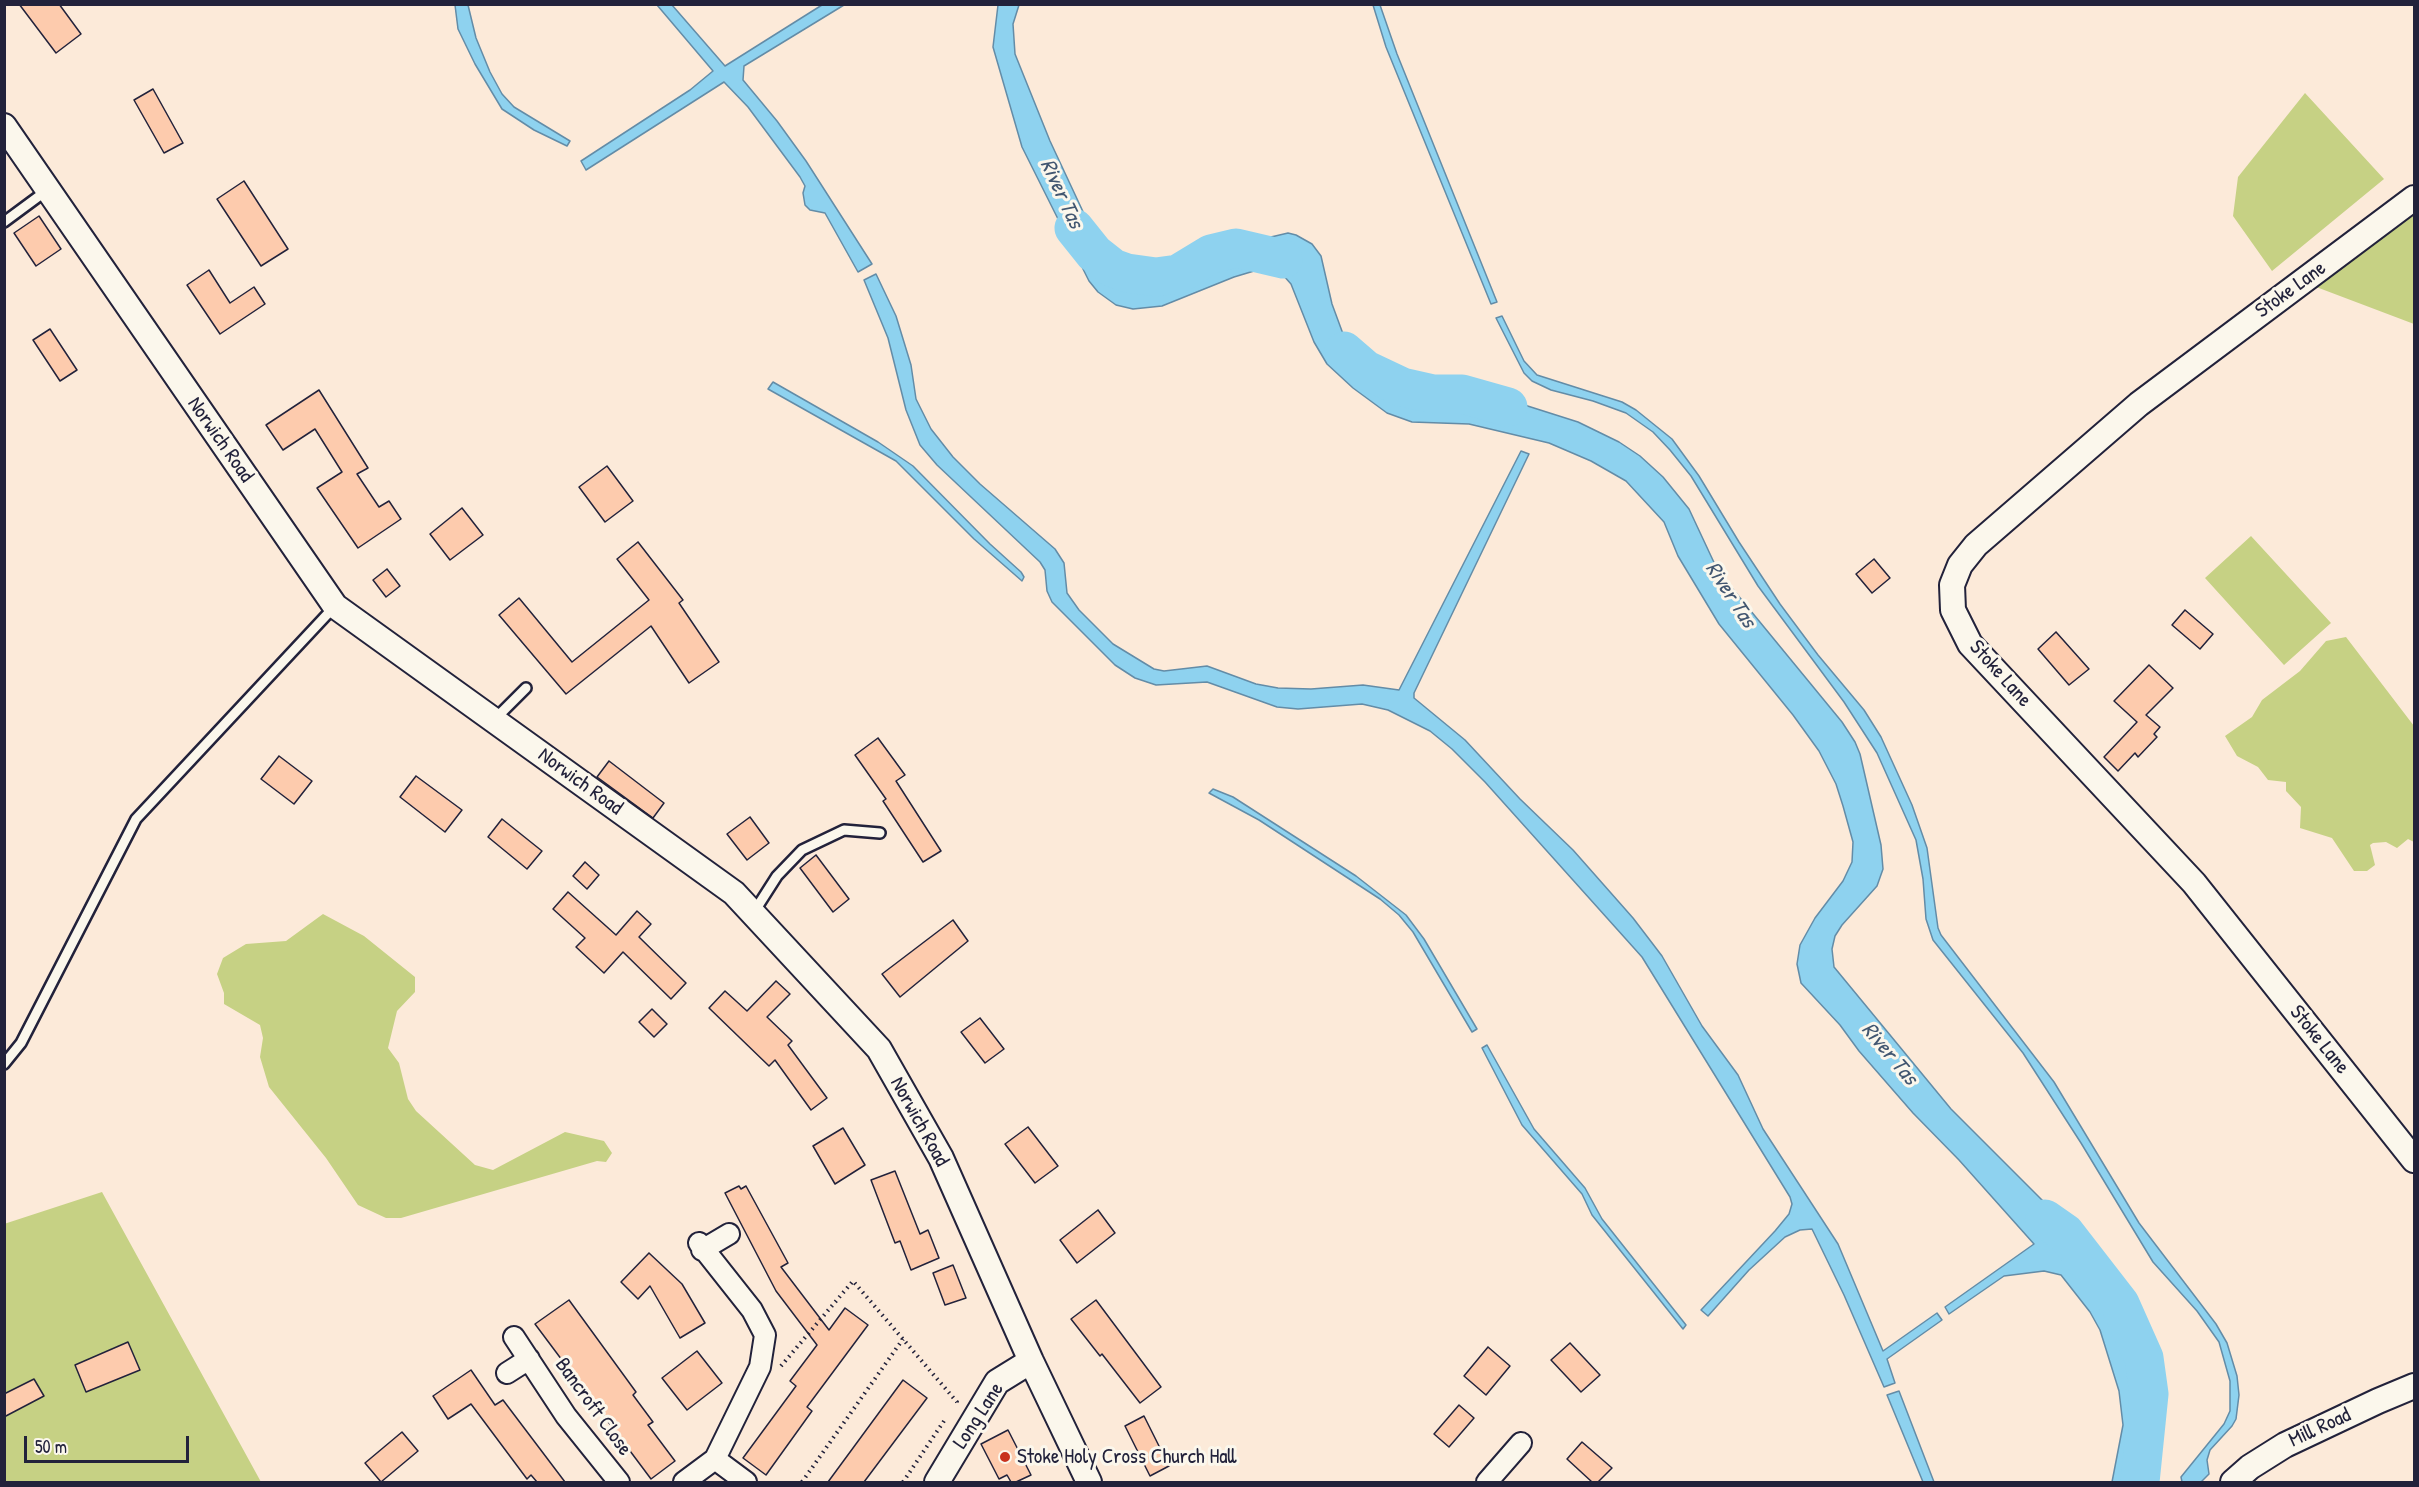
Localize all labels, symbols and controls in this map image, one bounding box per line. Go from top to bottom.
water label: River Tas [1034,155,1088,233]
street label: Stoke Lane [2251,256,2331,324]
street label: Norwich Road [181,392,259,488]
water label: River Tas [1699,557,1761,633]
street label: Stoke Lane [1963,635,2037,713]
street label: Norwich Road [533,743,627,821]
street label: Stoke Lane [2284,1001,2354,1079]
water label: River Tas [1855,1017,1923,1091]
street label: Norwich Road [884,1073,954,1171]
street label: Bancroft Close [549,1353,637,1461]
street label: Long Lane [948,1378,1010,1454]
street label: Mill Road [2285,1403,2355,1453]
scale bar [27,1424,192,1462]
text: 50 m [35,1434,67,1459]
place label: Stoke Holy Cross Church Hall [1017,1444,1237,1470]
marker: Stoke Holy Cross Church Hall [998,1450,1012,1464]

